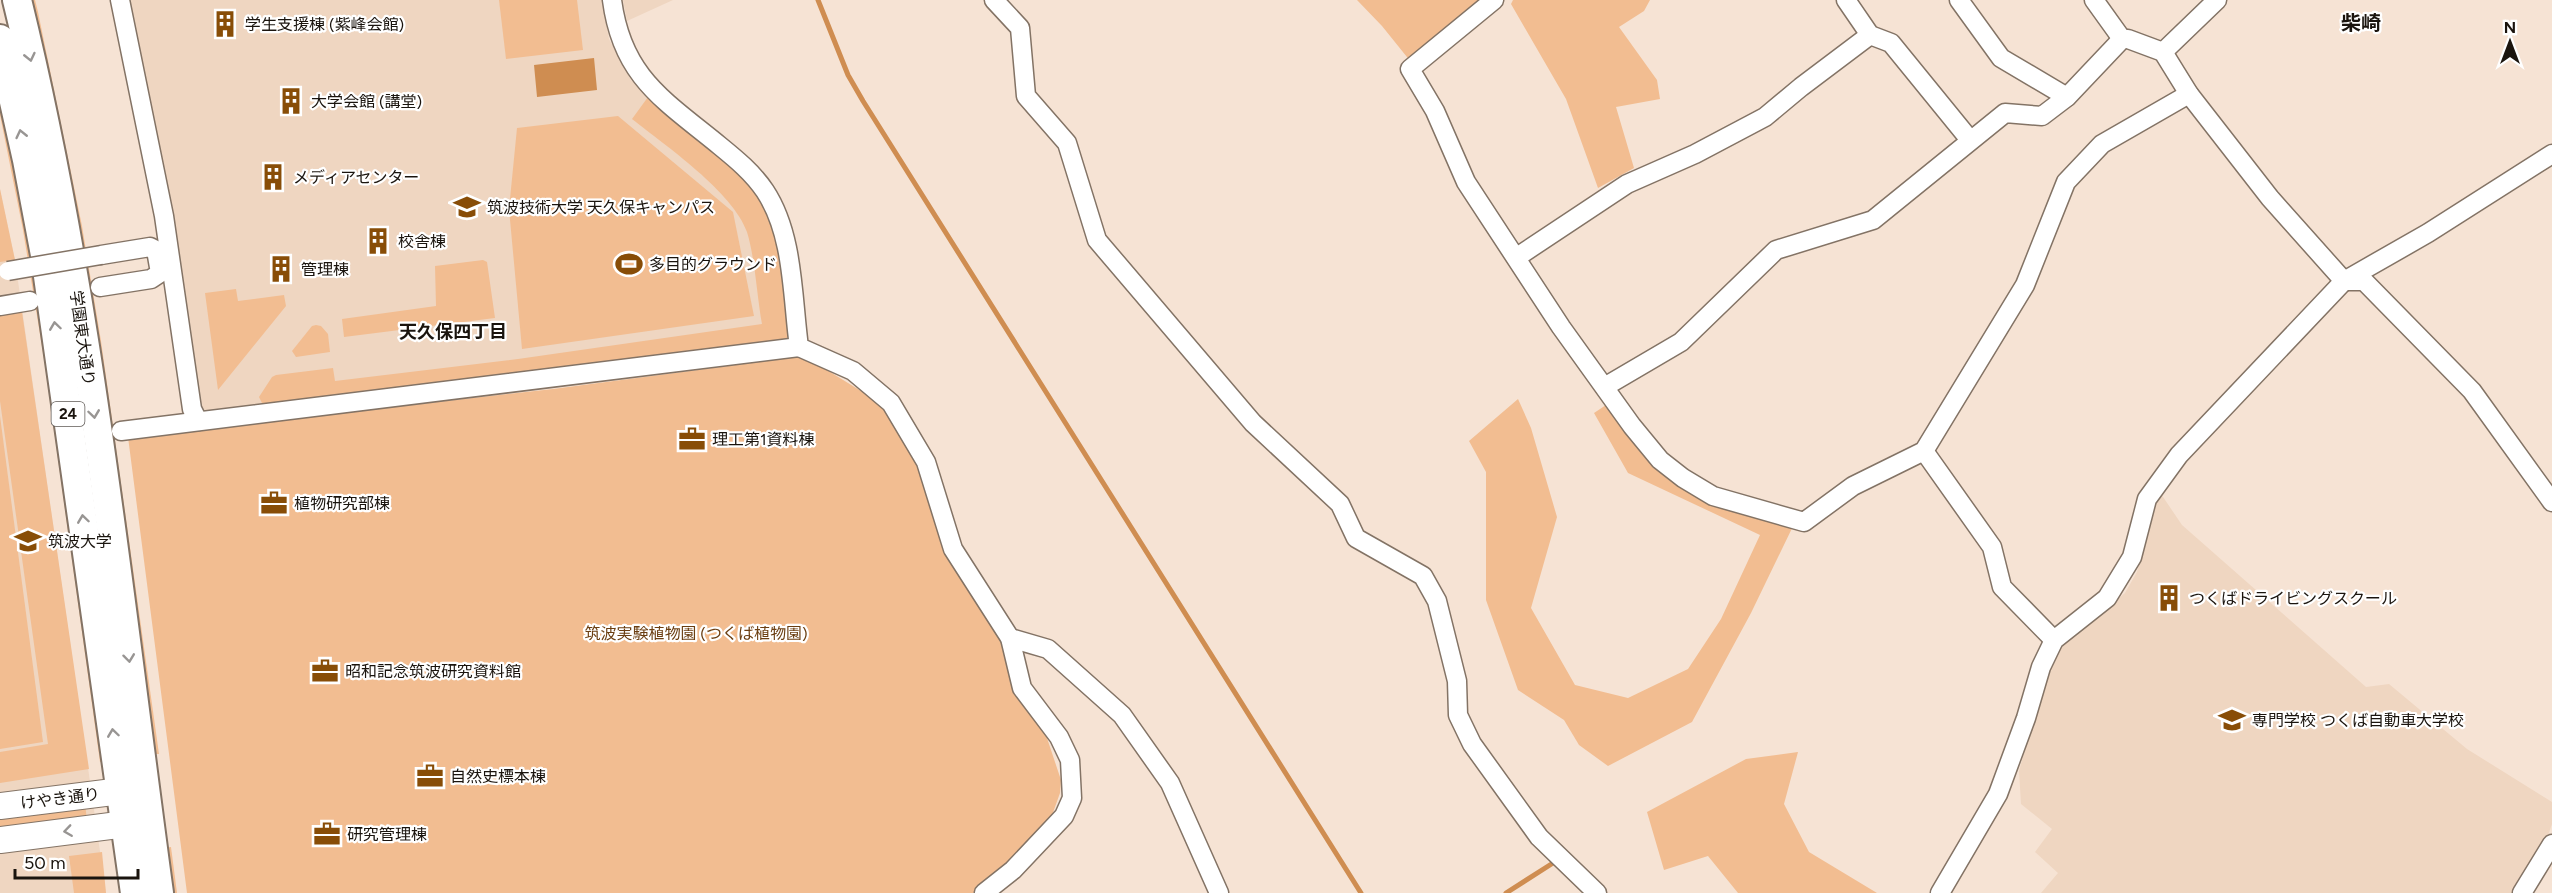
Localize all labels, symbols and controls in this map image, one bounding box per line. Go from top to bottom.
building icon: 学生支援棟 (紫峰会館) [210,9,240,39]
district label: 柴崎 [2341,11,2381,35]
north arrow [2480,12,2540,72]
place label: 学生支援棟 (紫峰会館) [245,15,404,34]
text: N [2504,18,2516,37]
one-way arrow [23,52,36,62]
building icon: 大学会館 (講堂) [276,86,306,116]
place label: 大学会館 (講堂) [311,92,422,111]
one-way arrow [16,129,29,139]
building icon: メディアセンター [258,162,288,192]
place label: メディアセンター [293,168,420,187]
school or university icon: 筑波技術大学 天久保キャンパス [452,192,482,222]
place label: 筑波技術大学 天久保キャンパス [487,198,715,217]
building icon: 校舎棟 [363,226,393,256]
place label: 校舎棟 [398,232,446,251]
sports icon: 多目的グラウンド [614,249,644,279]
building icon: 管理棟 [266,254,296,284]
place label: 多目的グラウンド [649,255,777,274]
place label: 管理棟 [301,260,349,279]
street label: 学園東大通り [66,289,99,387]
district label: 天久保四丁目 [399,321,507,343]
one-way arrow [50,322,62,331]
road number: 24 [52,402,84,426]
one-way arrow [88,409,100,419]
office icon: 理工第1資料棟 [677,424,707,454]
place label: 理工第1資料棟 [712,430,815,449]
office icon: 植物研究部棟 [259,488,289,518]
place label: 植物研究部棟 [294,494,390,513]
one-way arrow [78,515,90,524]
school or university icon: 筑波大学 [13,526,43,556]
place label: 筑波大学 [48,532,112,551]
building icon: つくばドライビングスクール [2154,583,2184,613]
place label: つくばドライビングスクール [2189,589,2397,608]
park label: 筑波実験植物園 (つくば植物園) [584,624,808,643]
one-way arrow [122,653,134,663]
office icon: 昭和記念筑波研究資料館 [310,656,340,686]
place label: 昭和記念筑波研究資料館 [345,662,521,681]
school or university icon: 専門学校 つくば自動車大学校 [2217,705,2247,735]
place label: 専門学校 つくば自動車大学校 [2252,711,2464,730]
one-way arrow [107,729,119,738]
office icon: 自然史標本棟 [415,761,445,791]
place label: 自然史標本棟 [450,767,546,786]
street label: けやき通り [19,784,101,813]
office icon: 研究管理棟 [312,819,342,849]
one-way arrow [63,825,72,837]
place label: 研究管理棟 [347,825,427,844]
scale bar [15,842,138,880]
text: 50 m [24,852,66,874]

